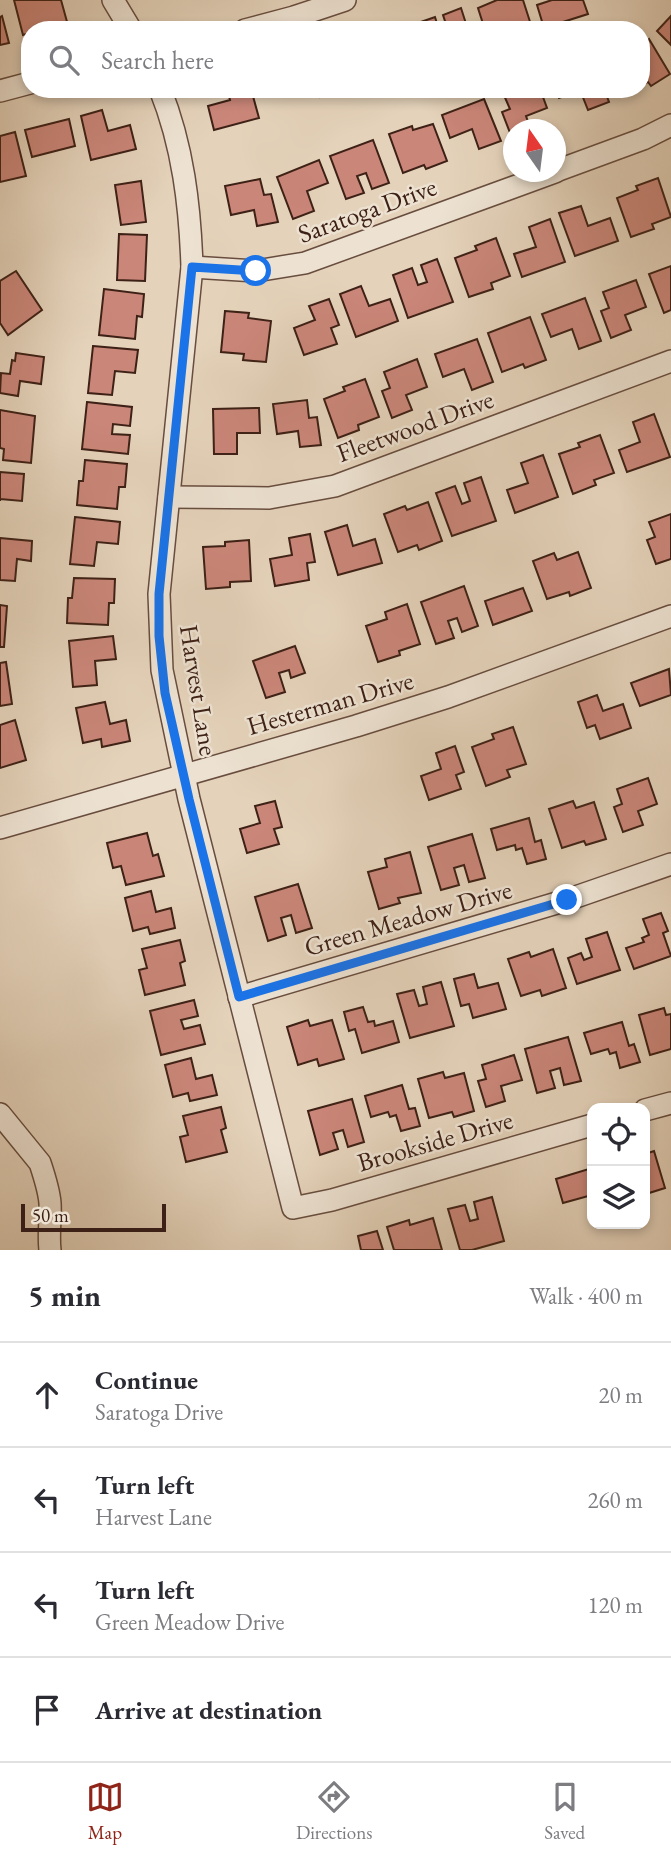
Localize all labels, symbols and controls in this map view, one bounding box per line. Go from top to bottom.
search box [21,21,650,98]
icon: search [45,41,83,79]
text: Search here [101,43,214,77]
north arrow [503,119,566,182]
street label: Saratoga Drive [293,169,441,251]
route start [240,255,271,286]
street label: Fleetwood Drive [332,382,498,470]
street label: Harvest Lane [172,622,226,758]
street label: Hesterman Drive [243,663,417,743]
street label: Green Meadow Drive [300,872,516,964]
route end [551,884,582,915]
street label: Brookside Drive [353,1103,517,1179]
map controls [587,1103,650,1229]
button: locate [587,1103,650,1166]
button: layers [587,1166,650,1229]
scale bar [21,1201,166,1233]
text: 50 m [32,1203,69,1228]
text: 5 min [28,1276,101,1315]
text: Walk · 400 m [529,1281,643,1311]
text: Continue [95,1363,198,1397]
icon: ahead [28,1376,66,1414]
text: 20 m [598,1380,643,1410]
text: Saratoga Drive [95,1397,223,1427]
text: Turn left [95,1468,194,1502]
icon: left [28,1481,66,1519]
text: 260 m [587,1485,643,1515]
text: Harvest Lane [95,1502,212,1532]
text: Turn left [95,1573,194,1607]
icon: left [28,1586,66,1624]
text: 120 m [587,1590,643,1620]
text: Green Meadow Drive [95,1607,284,1637]
icon: arrive [28,1691,66,1729]
text: Arrive at destination [95,1693,322,1727]
tab: Map [86,1778,124,1845]
tab: Directions [296,1778,372,1845]
tab: Saved [544,1778,585,1845]

